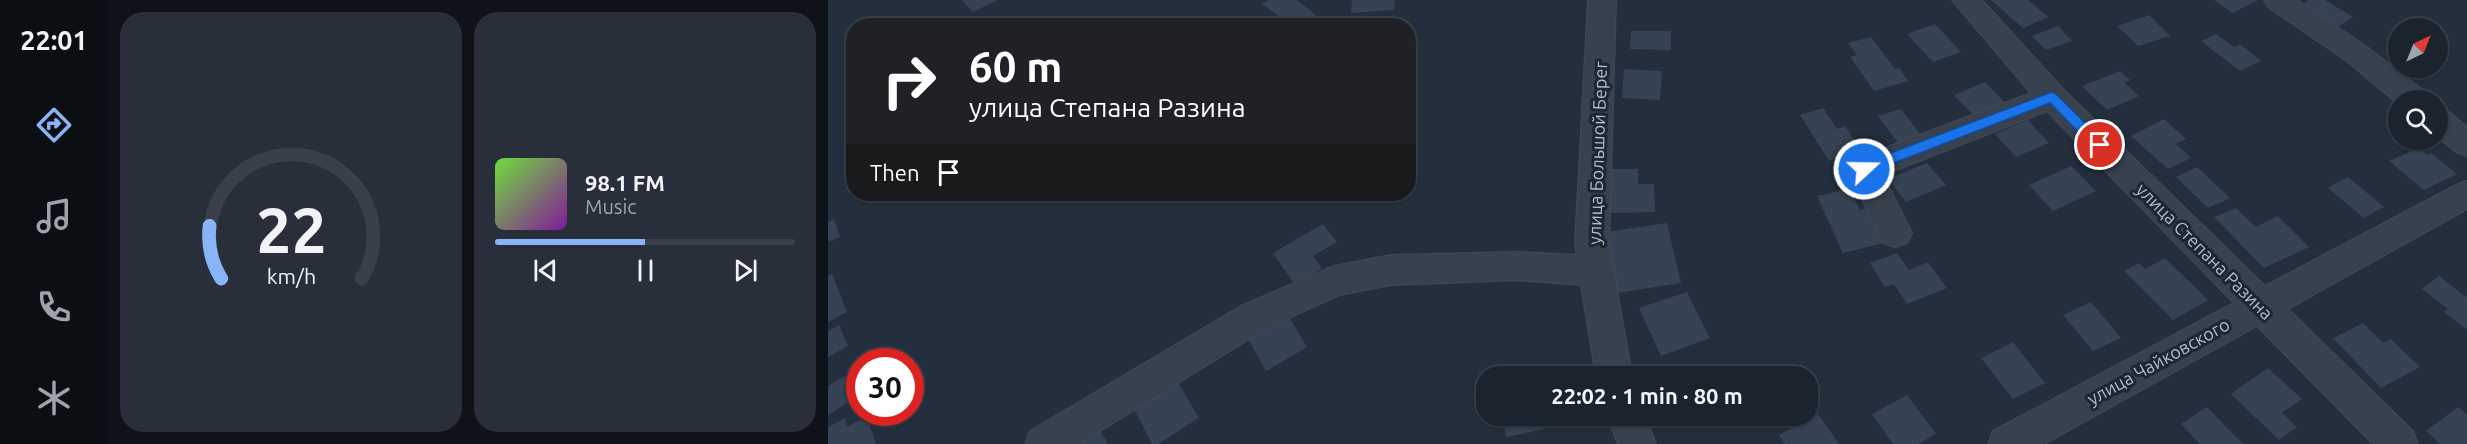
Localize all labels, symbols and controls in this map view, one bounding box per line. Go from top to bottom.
north arrow [2388,18,2448,78]
map controls [2388,18,2448,150]
text: 22:01 [20,25,88,55]
icon: right [870,42,948,120]
text: 60 m [969,43,1063,90]
street label: улица Большой Берег [1584,61,1610,245]
button: search [2388,90,2448,150]
text: улица Степана Разина [969,92,1246,122]
icon: directions [33,104,75,146]
pin [2074,119,2125,170]
icon: arrive [2083,128,2116,161]
position arrow [1832,137,1896,201]
icon: arrive [932,156,965,189]
text: Then [870,160,920,185]
text: 98.1 FM [585,170,665,195]
street label: улица Степана Разина [2133,179,2277,323]
icon: music [33,195,75,237]
text: 22 [256,195,326,265]
text: Music [585,195,637,218]
icon: previous [529,254,562,287]
icon: pause [629,254,662,287]
icon: next [729,254,762,287]
text: km/h [266,264,316,288]
icon: phone [33,286,75,328]
street label: улица Чайковского [2083,314,2233,408]
speed limit sign: 30 [846,348,924,426]
icon: climate [33,377,75,419]
text: 22:02 · 1 min · 80 m [1551,383,1743,408]

